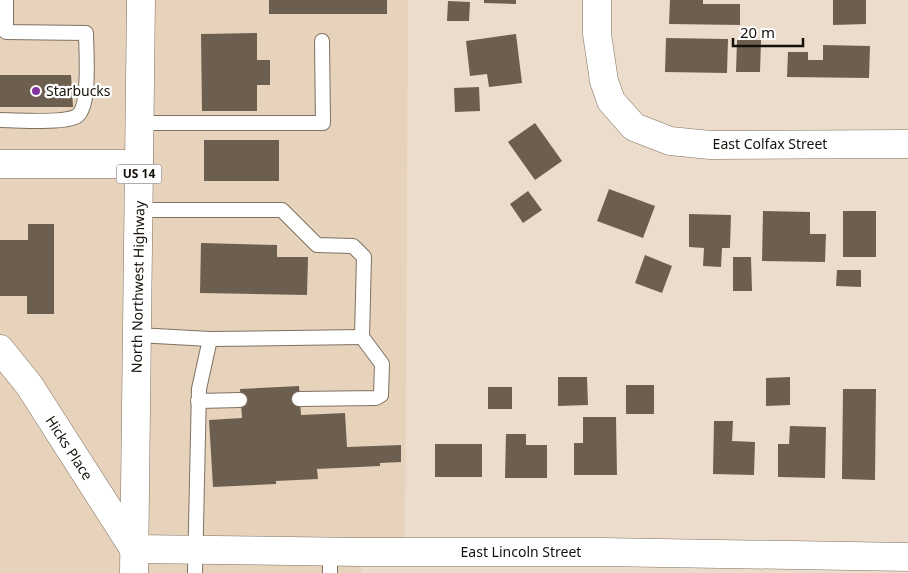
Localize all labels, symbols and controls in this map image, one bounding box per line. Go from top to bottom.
scale bar [733,15,803,47]
text: 20 m [740,22,775,42]
place label: Starbucks [46,81,111,100]
marker: Starbucks [30,85,42,97]
street label: East Colfax Street [713,134,827,153]
road number: US 14 [116,164,162,183]
street label: North Northwest Highway [126,200,149,373]
street label: Hicks Place [42,412,97,484]
street label: East Lincoln Street [461,542,581,561]

